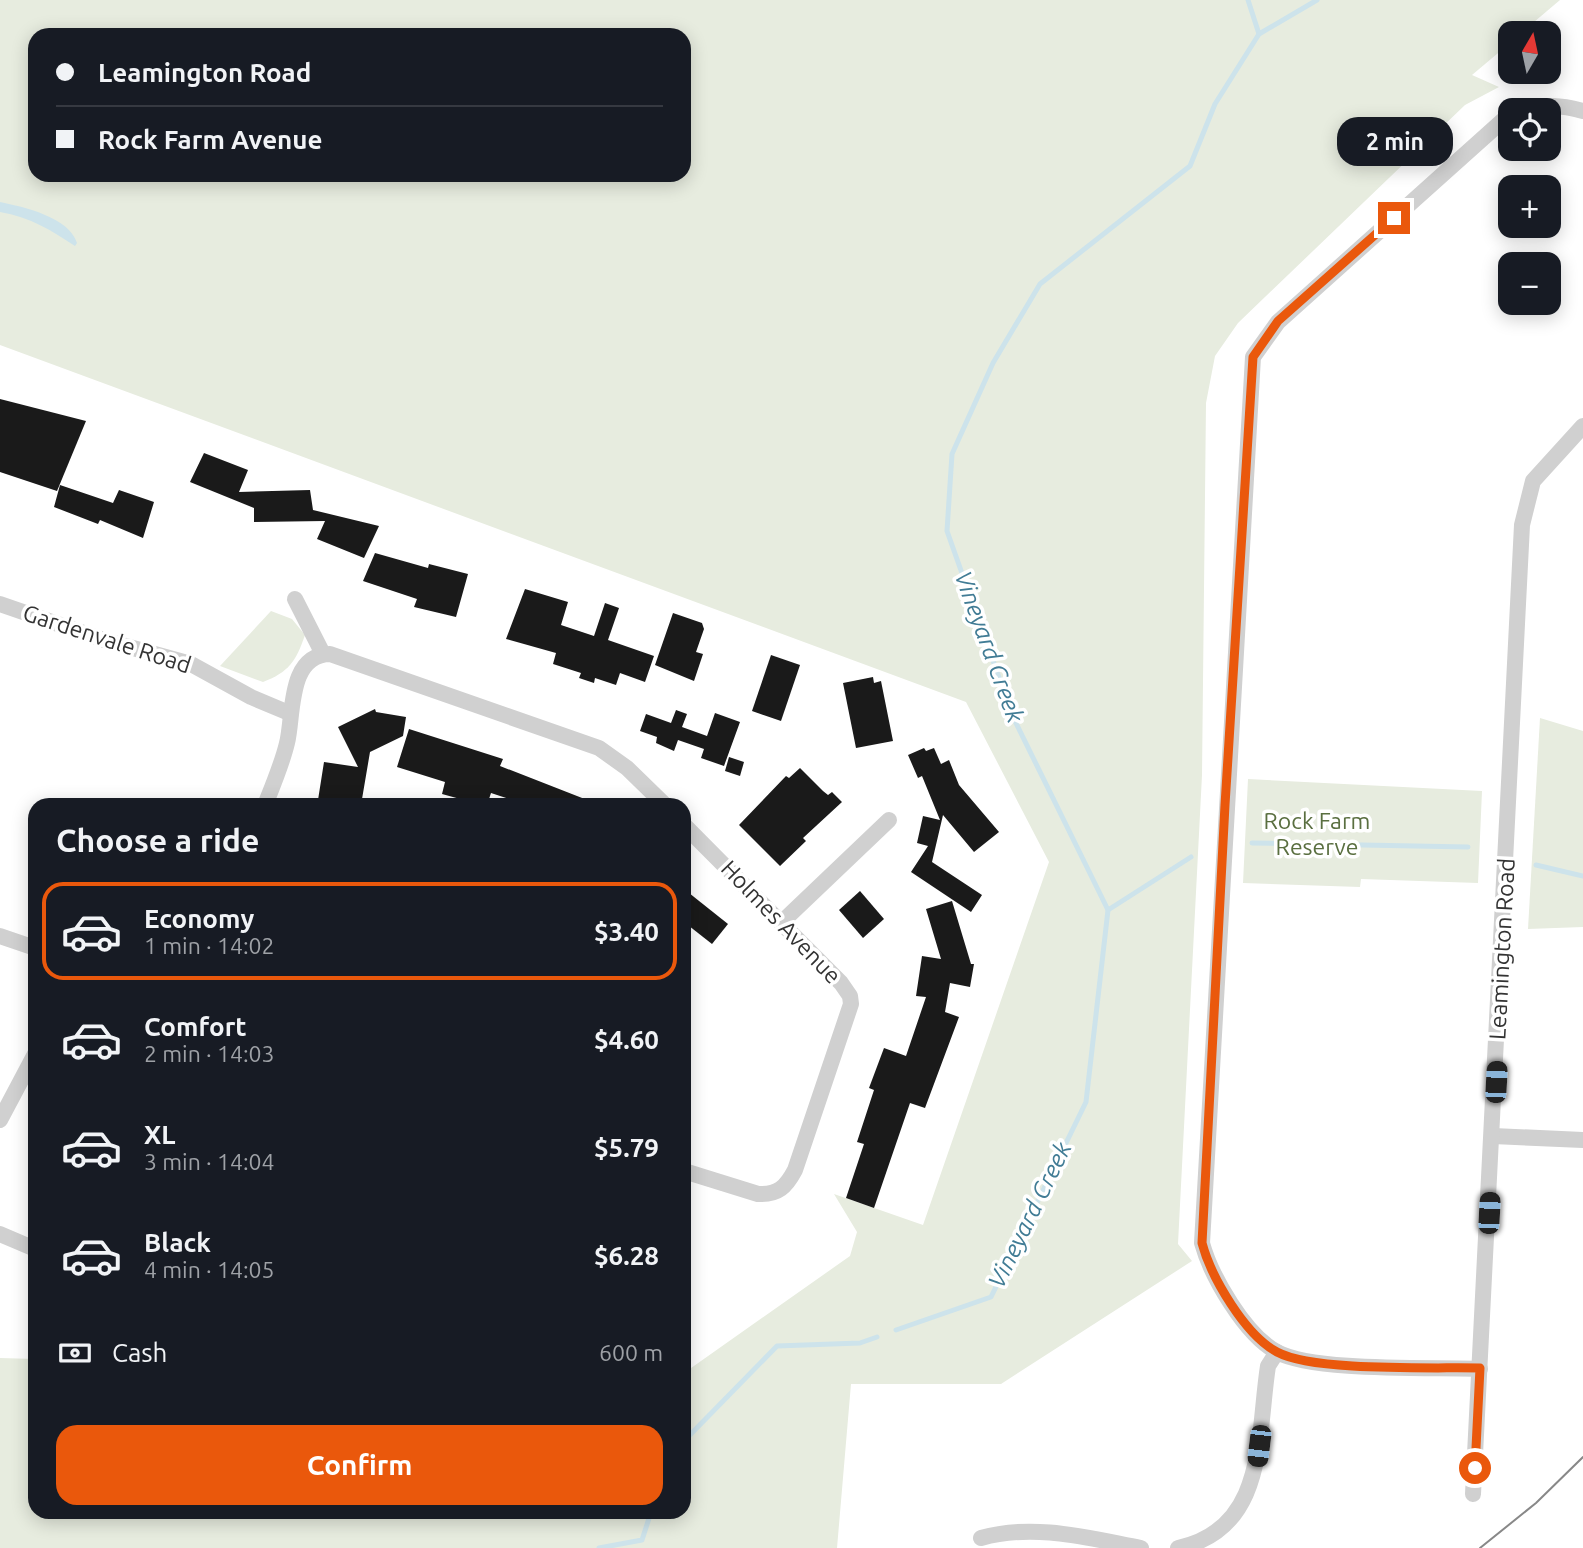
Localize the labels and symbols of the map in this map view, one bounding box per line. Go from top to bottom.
north arrow [1498,21,1561,84]
callout: 2 min [1336,116,1452,166]
route end [1378,202,1410,234]
water label: Vineyard Creek [950,567,1030,727]
street label: Gardenvale Road [20,600,194,677]
park label: Rock Farm Reserve [1264,808,1370,859]
street label: Holmes Avenue [717,855,846,988]
street label: Leamington Road [1484,857,1519,1040]
car [1485,1060,1508,1104]
water label: Vineyard Creek [983,1137,1077,1292]
car [1478,1191,1501,1235]
car [1247,1424,1272,1468]
route start [1459,1452,1491,1484]

